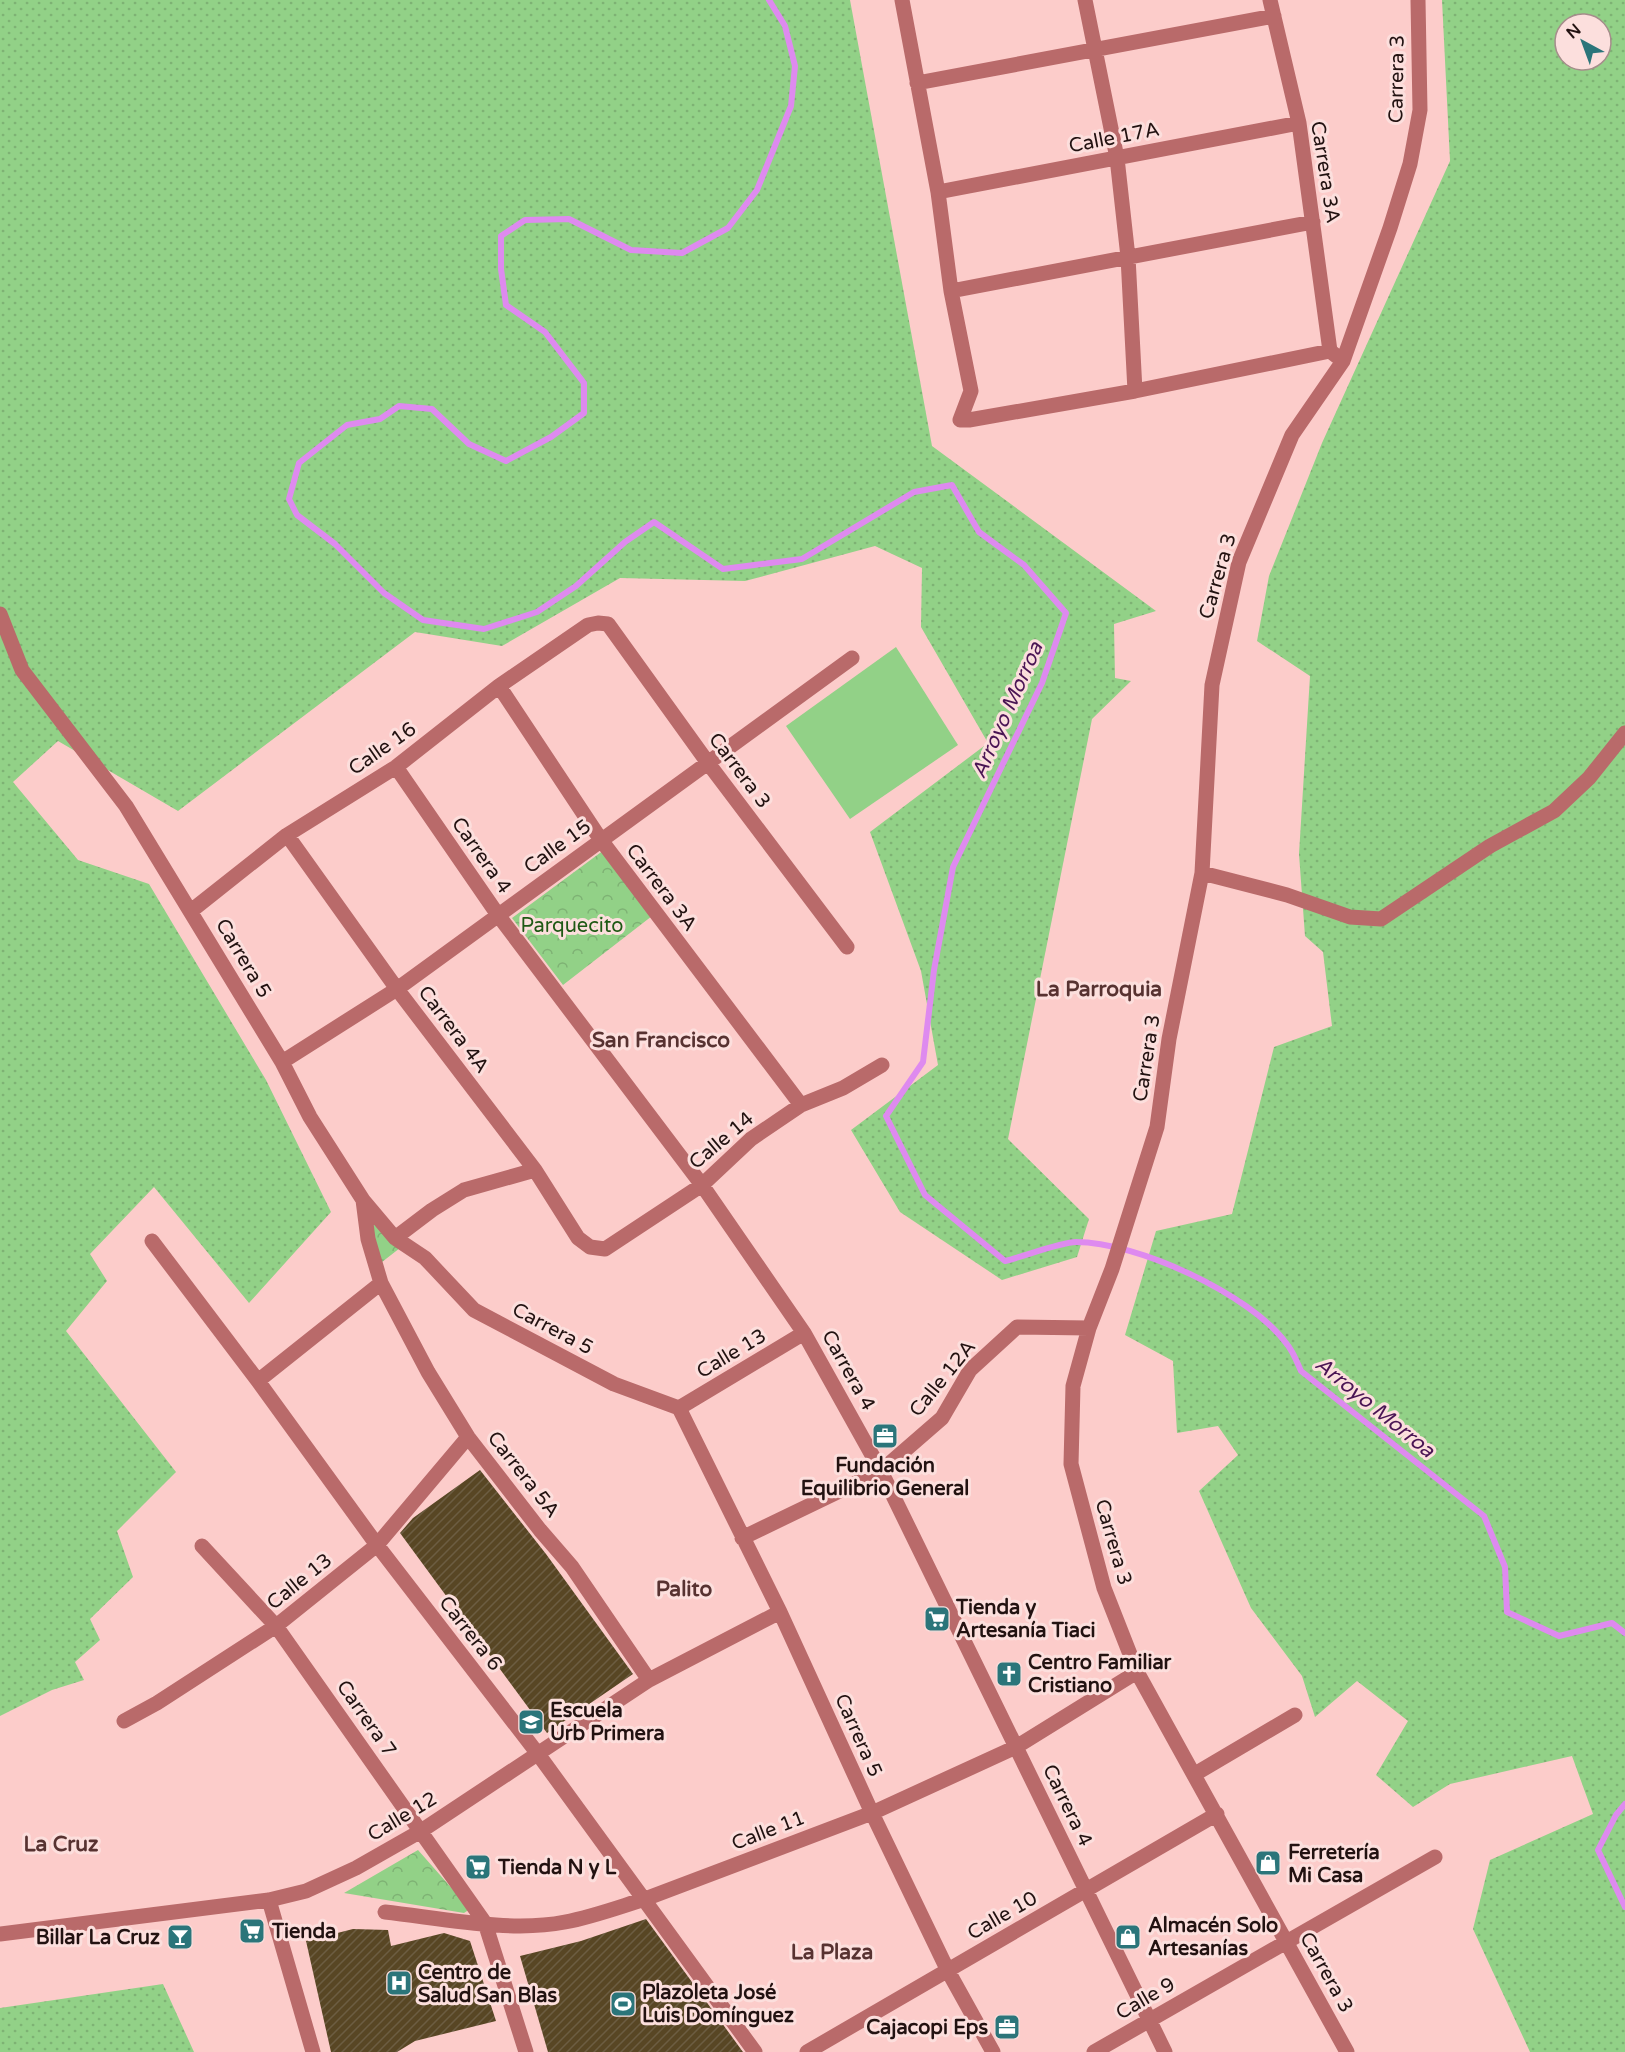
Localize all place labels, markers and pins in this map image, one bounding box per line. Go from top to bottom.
office icon: Fundación Equilibrio General [870,1421,900,1451]
place label: Fundación Equilibrio General [801,1454,969,1501]
place label: Tienda y Artesanía Tiaci [955,1596,1096,1643]
supermarket icon: Tienda y Artesanía Tiaci [922,1604,952,1634]
place label: Centro Familiar Cristiano [1028,1651,1172,1698]
church icon: Centro Familiar Cristiano [994,1659,1024,1689]
place label: Escuela Urb Primera [550,1699,665,1746]
school or university icon: Escuela Urb Primera [516,1707,546,1737]
place label: Ferretería Mi Casa [1288,1841,1380,1888]
shop icon: Ferretería Mi Casa [1253,1848,1283,1878]
supermarket icon: Tienda N y L [463,1852,493,1882]
place label: Tienda N y L [497,1856,617,1880]
place label: Almacén Solo Artesanías [1148,1914,1278,1961]
supermarket icon: Tienda [237,1916,267,1946]
place label: Tienda [271,1920,336,1944]
bar icon: Billar La Cruz [165,1922,195,1952]
shop icon: Almacén Solo Artesanías [1113,1922,1143,1952]
place label: Billar La Cruz [36,1926,160,1950]
place label: Centro de Salud San Blas [418,1961,557,2008]
hospital icon: Centro de Salud San Blas [384,1968,414,1998]
place label: Plazoleta José Luis Domínguez [642,1981,794,2028]
sports icon: Plazoleta José Luis Domínguez [608,1989,638,2019]
office icon: Cajacopi Eps [992,2012,1022,2042]
place label: Cajacopi Eps [866,2016,988,2040]

